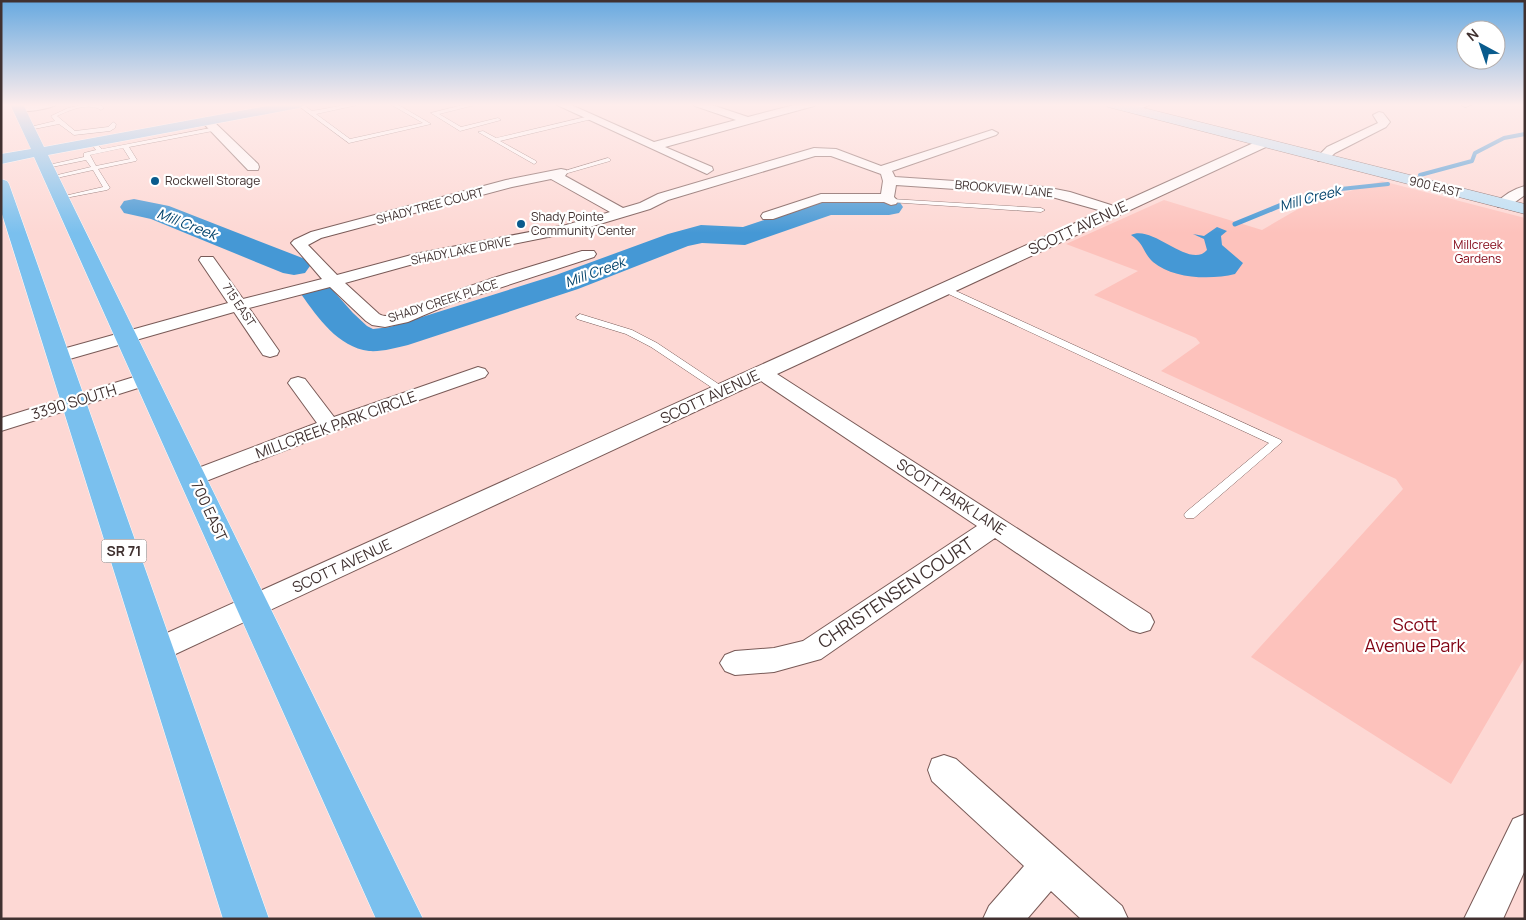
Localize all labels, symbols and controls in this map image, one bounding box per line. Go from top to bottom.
north arrow [1456,20,1506,70]
text: N [1462,24,1482,45]
place label: Rockwell Storage [165,172,260,189]
street label: 900 EAST [1407,172,1464,201]
marker: Rockwell Storage [149,175,161,187]
street label: BROOKVIEW LANE [954,176,1054,201]
water label: Mill Creek [1277,180,1345,215]
street label: SHADY TREE COURT [374,183,486,228]
street label: SCOTT AVENUE [1025,195,1131,260]
water label: Mill Creek [155,203,222,244]
place label: Shady Pointe Community Center [531,208,637,239]
marker: Shady Pointe Community Center [515,218,527,230]
street label: SHADY LAKE DRIVE [409,232,513,269]
park label: Millcreek Gardens [1453,236,1504,267]
water label: Mill Creek [562,251,629,291]
street label: SHADY CREEK PLACE [386,275,500,326]
street label: 715 EAST [219,280,261,330]
street label: SCOTT AVENUE [657,364,763,429]
street label: 3390 SOUTH [29,379,119,424]
street label: MILLCREEK PARK CIRCLE [253,386,419,463]
street label: SCOTT PARK LANE [892,453,1010,540]
street label: 700 EAST [186,477,233,545]
street label: CHRISTENSEN COURT [813,531,978,653]
street label: SCOTT AVENUE [289,533,395,598]
road number: SR 71 [102,540,146,562]
park label: Scott Avenue Park [1364,612,1467,657]

